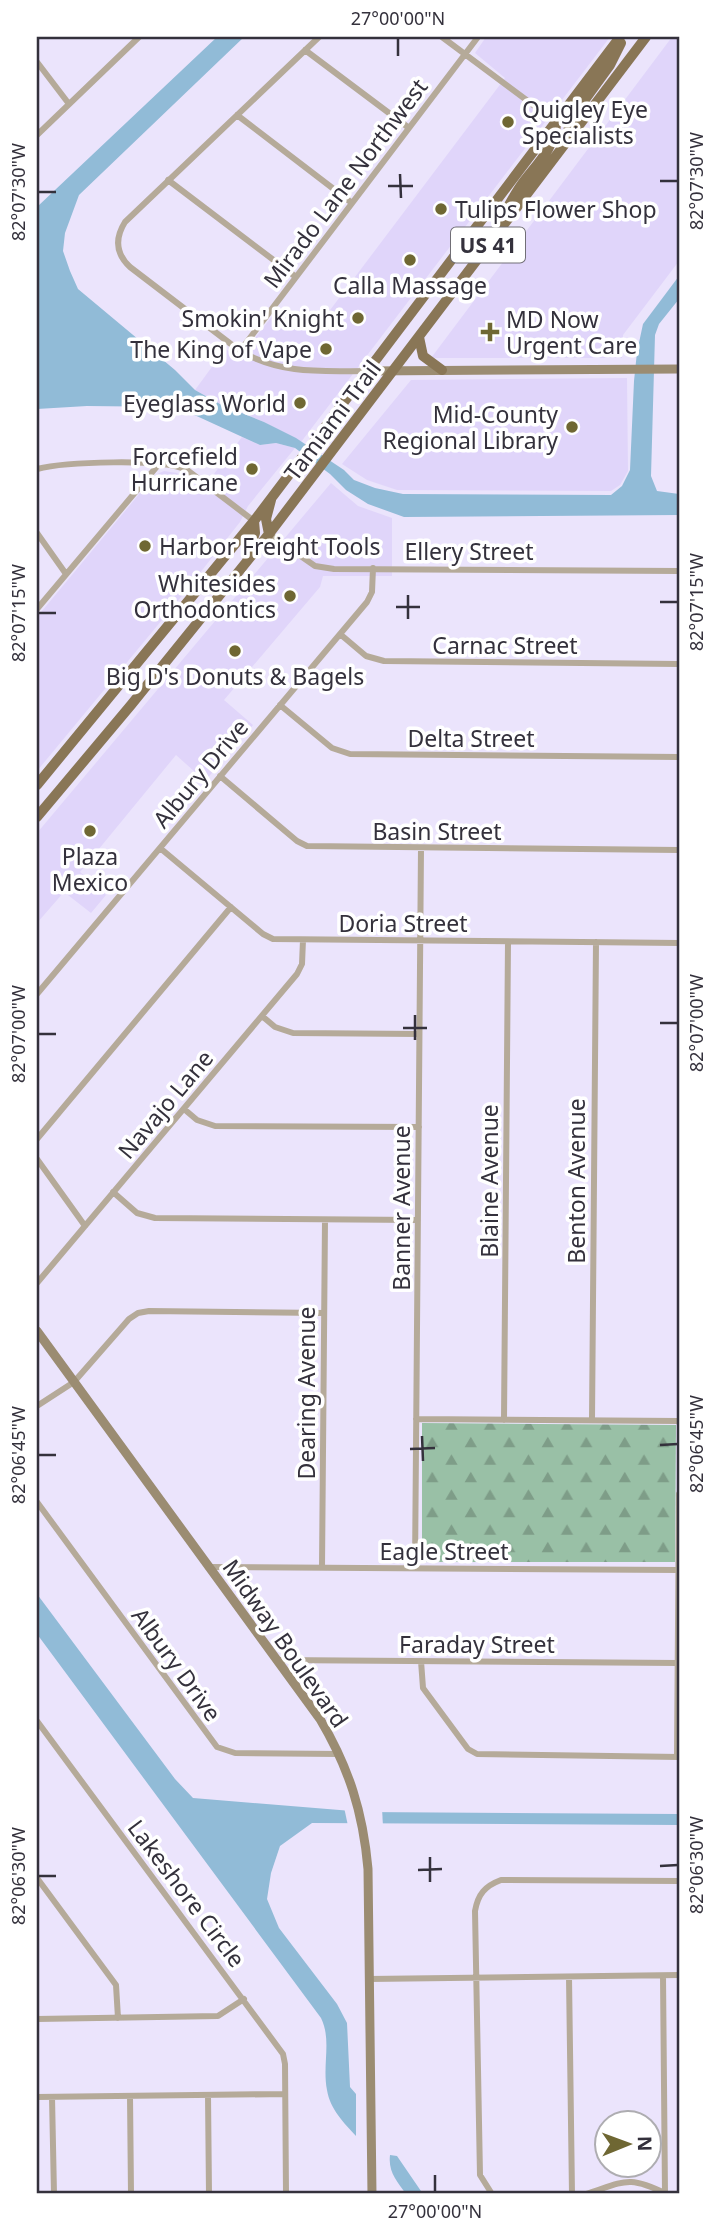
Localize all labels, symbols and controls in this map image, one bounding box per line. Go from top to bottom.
text: 27°00'00"N [351,6,445,30]
street label: Mirado Lane Northwest [256,72,434,294]
place label: Quigley Eye Specialists [522,93,648,151]
marker: Quigley Eye Specialists [500,114,516,130]
text: 82°07'30"W [684,132,708,230]
text: 82°07'30"W [6,143,30,241]
place label: Tulips Flower Shop [455,193,657,225]
marker: Tulips Flower Shop [433,201,449,217]
road number: US 41 [451,228,525,262]
marker: Calla Massage [402,252,418,268]
place label: Calla Massage [333,269,487,301]
place label: Smokin' Knight [182,302,344,334]
place label: MD Now Urgent Care [506,303,637,361]
marker: Smokin' Knight [350,310,366,326]
marker: MD Now Urgent Care [480,322,500,342]
place label: The King of Vape [130,333,312,365]
marker: The King of Vape [318,341,334,357]
street label: Tamiami Trail [276,353,388,487]
place label: Eyeglass World [123,387,286,419]
marker: Eyeglass World [292,395,308,411]
place label: Mid-County Regional Library [382,398,558,456]
marker: Mid-County Regional Library [564,419,580,435]
place label: Forcefield Hurricane [131,440,238,498]
marker: Forcefield Hurricane [244,461,260,477]
place label: Harbor Freight Tools [159,530,380,562]
street label: Ellery Street [404,535,534,567]
marker: Harbor Freight Tools [137,538,153,554]
text: 82°07'15"W [684,553,708,651]
text: 82°07'15"W [6,564,30,662]
place label: Whitesides Orthodontics [134,567,276,625]
marker: Whitesides Orthodontics [282,588,298,604]
street label: Carnac Street [432,629,578,661]
marker: Big D's Donuts & Bagels [227,643,243,659]
place label: Big D's Donuts & Bagels [106,660,364,692]
street label: Albury Drive [145,712,255,834]
street label: Delta Street [407,722,535,754]
street label: Basin Street [372,815,502,847]
marker: Plaza Mexico [82,823,98,839]
place label: Plaza Mexico [52,840,128,898]
street label: Doria Street [338,907,468,939]
text: 82°07'00"W [684,974,708,1072]
text: 82°07'00"W [6,985,30,1083]
street label: Navajo Lane [110,1043,220,1165]
street label: Benton Avenue [560,1098,592,1264]
street label: Blaine Avenue [473,1104,505,1258]
street label: Banner Avenue [385,1125,417,1291]
street label: Dearing Avenue [290,1306,322,1480]
text: 82°06'45"W [684,1395,708,1493]
text: 82°06'45"W [6,1406,30,1504]
street label: Eagle Street [380,1535,508,1567]
street label: Midway Boulevard [216,1552,356,1734]
street label: Albury Drive [125,1601,229,1727]
street label: Faraday Street [399,1628,555,1660]
street label: Lakeshore Circle [121,1813,253,1973]
text: 82°06'30"W [684,1816,708,1914]
text: 82°06'30"W [6,1827,30,1925]
north arrow [594,2108,664,2178]
text: N [632,2136,658,2152]
text: 27°00'00"N [388,2199,482,2223]

